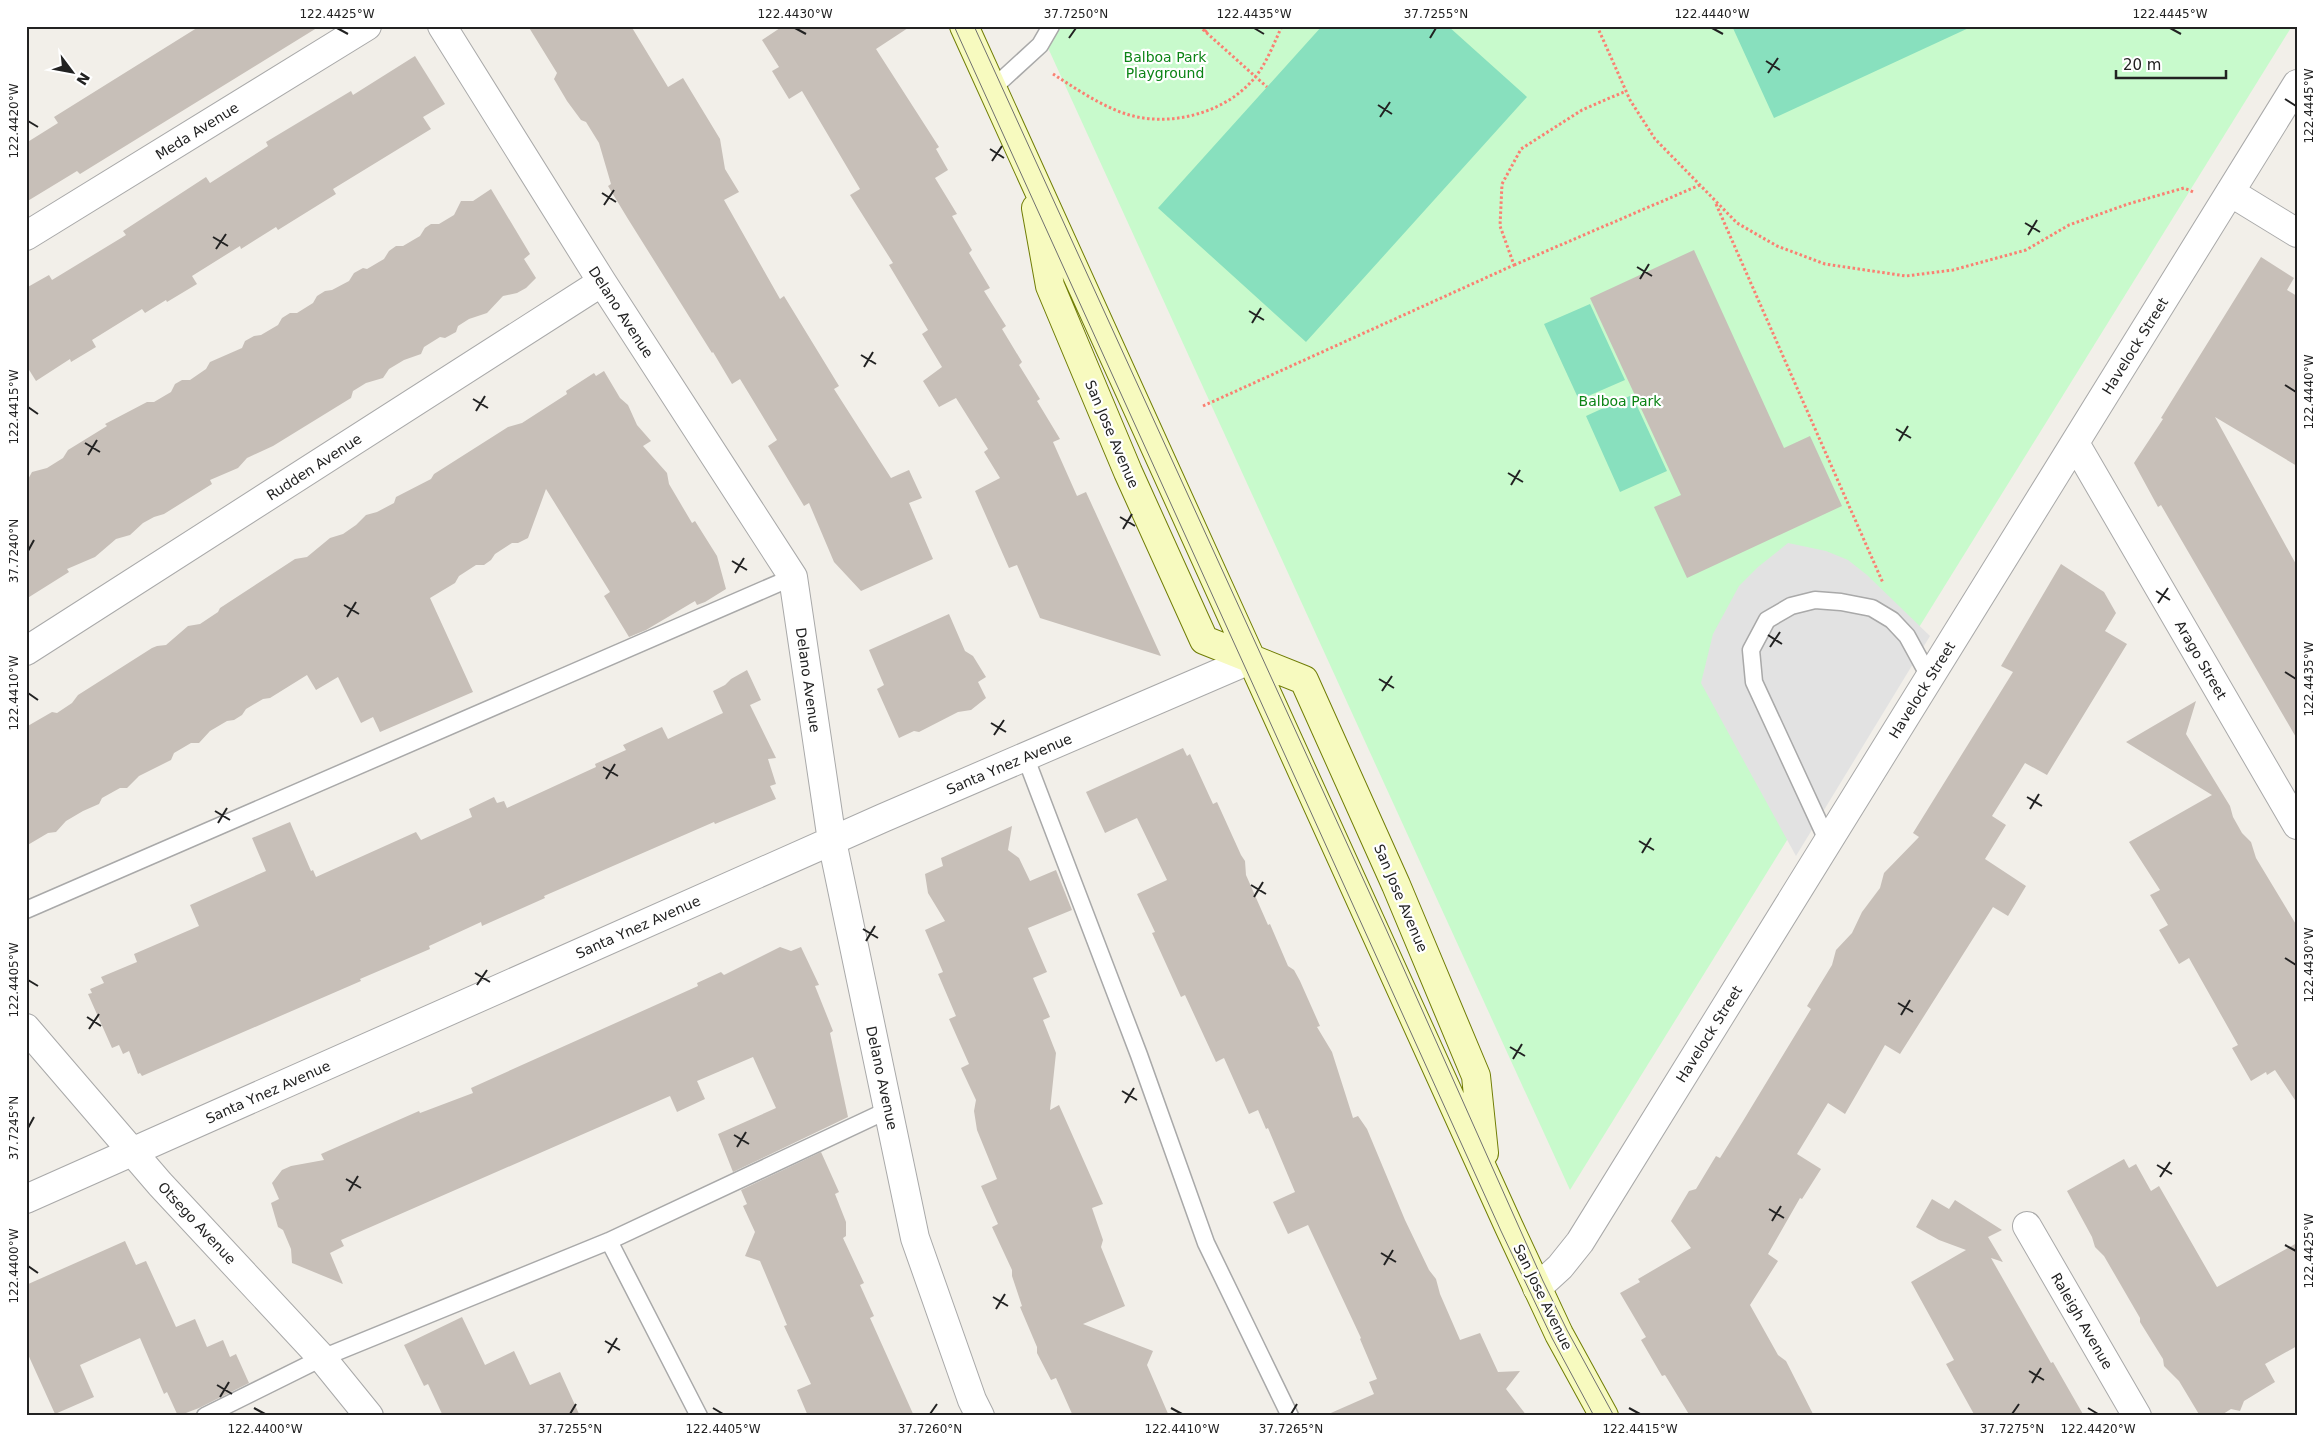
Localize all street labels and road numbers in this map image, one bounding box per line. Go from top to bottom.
street label: Meda Avenue [153,99,241,163]
street label: Delano Avenue [585,263,657,361]
street label: Havelock Street [2099,294,2172,397]
street label: San Jose Avenue [1082,378,1142,490]
street label: Rudden Avenue [264,430,364,504]
street label: Arago Street [2172,618,2230,703]
street label: Delano Avenue [793,627,823,733]
street label: Havelock Street [1886,638,1959,741]
street label: Santa Ynez Avenue [944,730,1074,798]
street label: San Jose Avenue [1371,842,1431,954]
street label: Santa Ynez Avenue [573,892,703,962]
street label: Havelock Street [1673,982,1746,1085]
street label: Delano Avenue [863,1025,901,1131]
street label: Santa Ynez Avenue [203,1057,333,1127]
street label: Otsego Avenue [155,1179,239,1267]
street label: San Jose Avenue [1510,1241,1576,1353]
street label: Raleigh Avenue [2048,1270,2116,1372]

